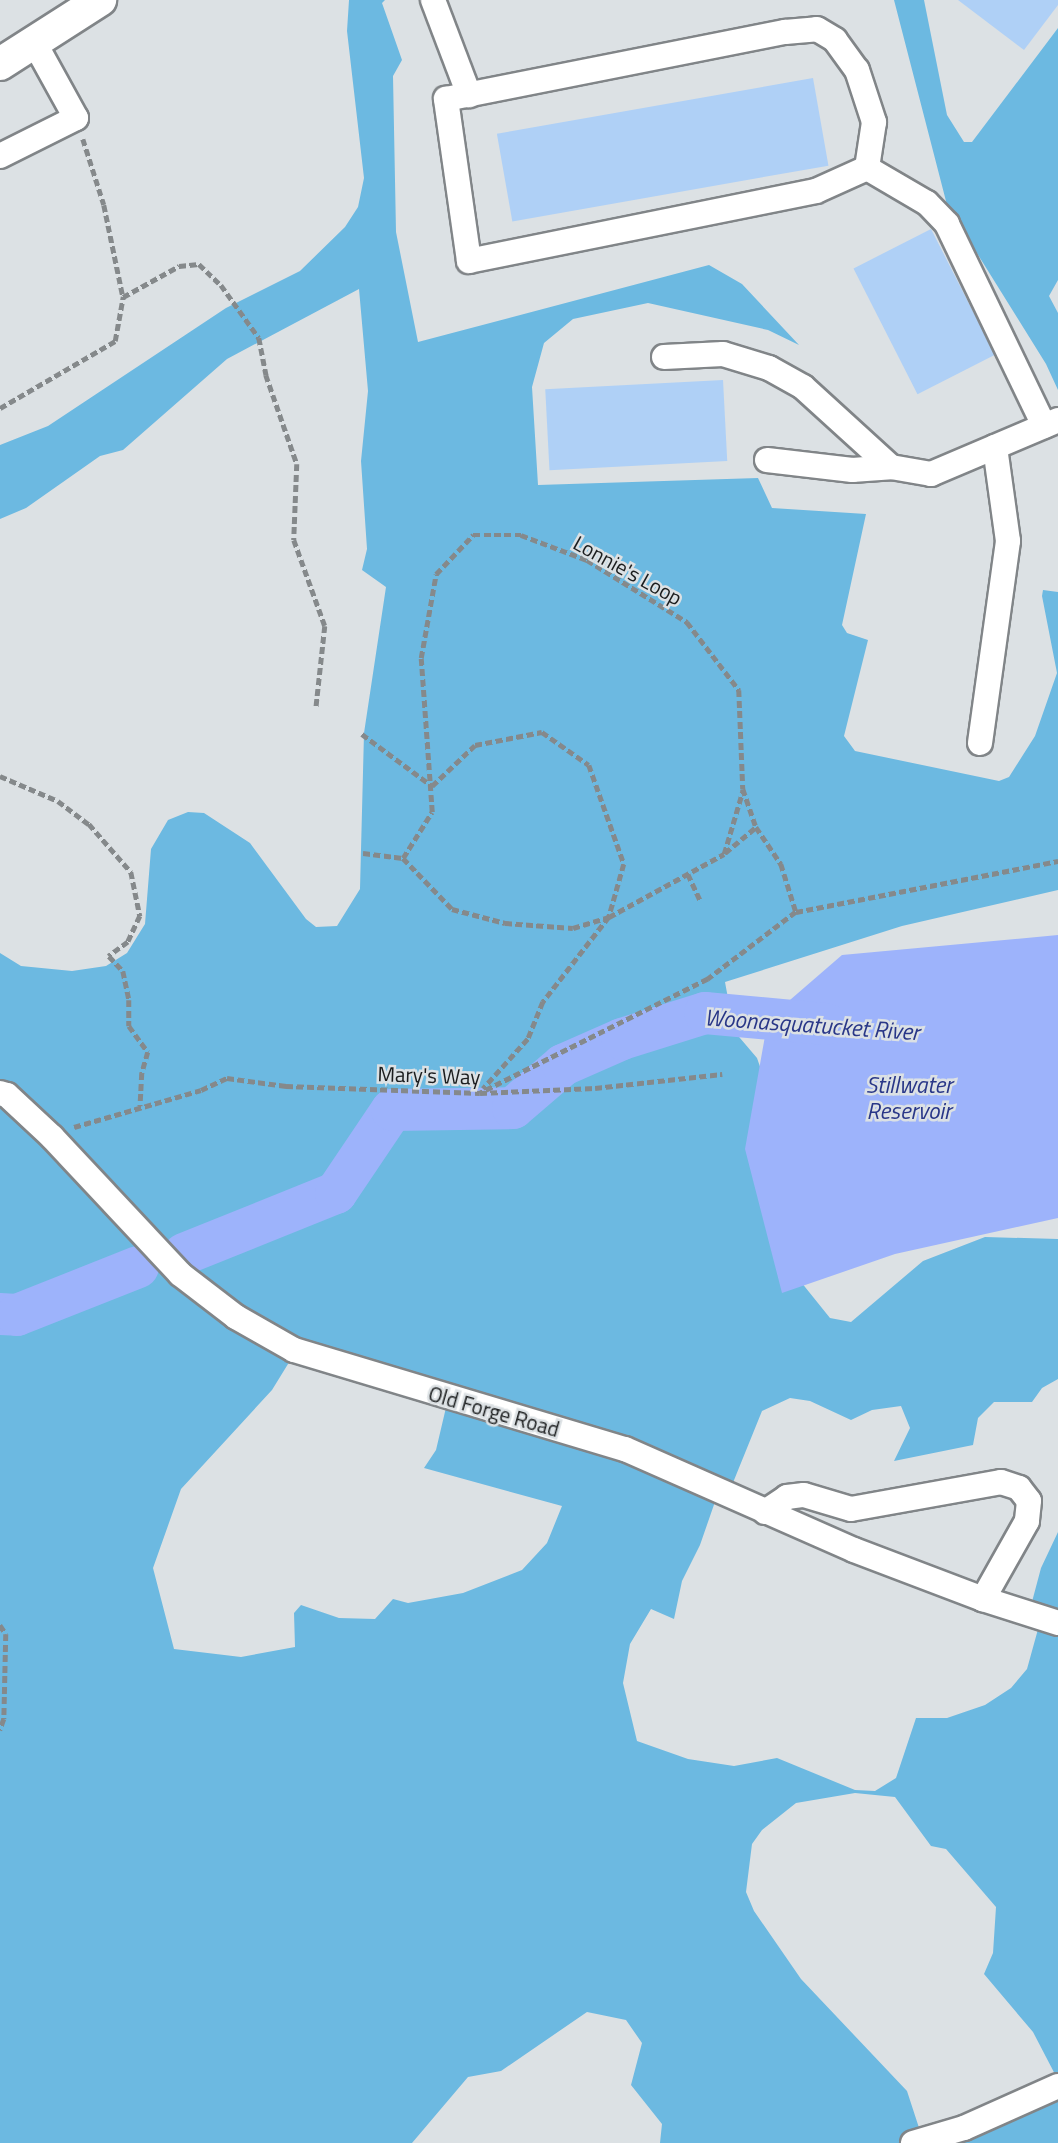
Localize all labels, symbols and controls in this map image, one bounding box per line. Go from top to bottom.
street label: Lonnie's Loop [569,530,687,610]
water label: Woonasquatucket River [704,1004,920,1046]
street label: Mary's Way [377,1061,481,1089]
water label: Stillwater Reservoir [866,1071,952,1125]
street label: Old Forge Road [426,1380,562,1442]

